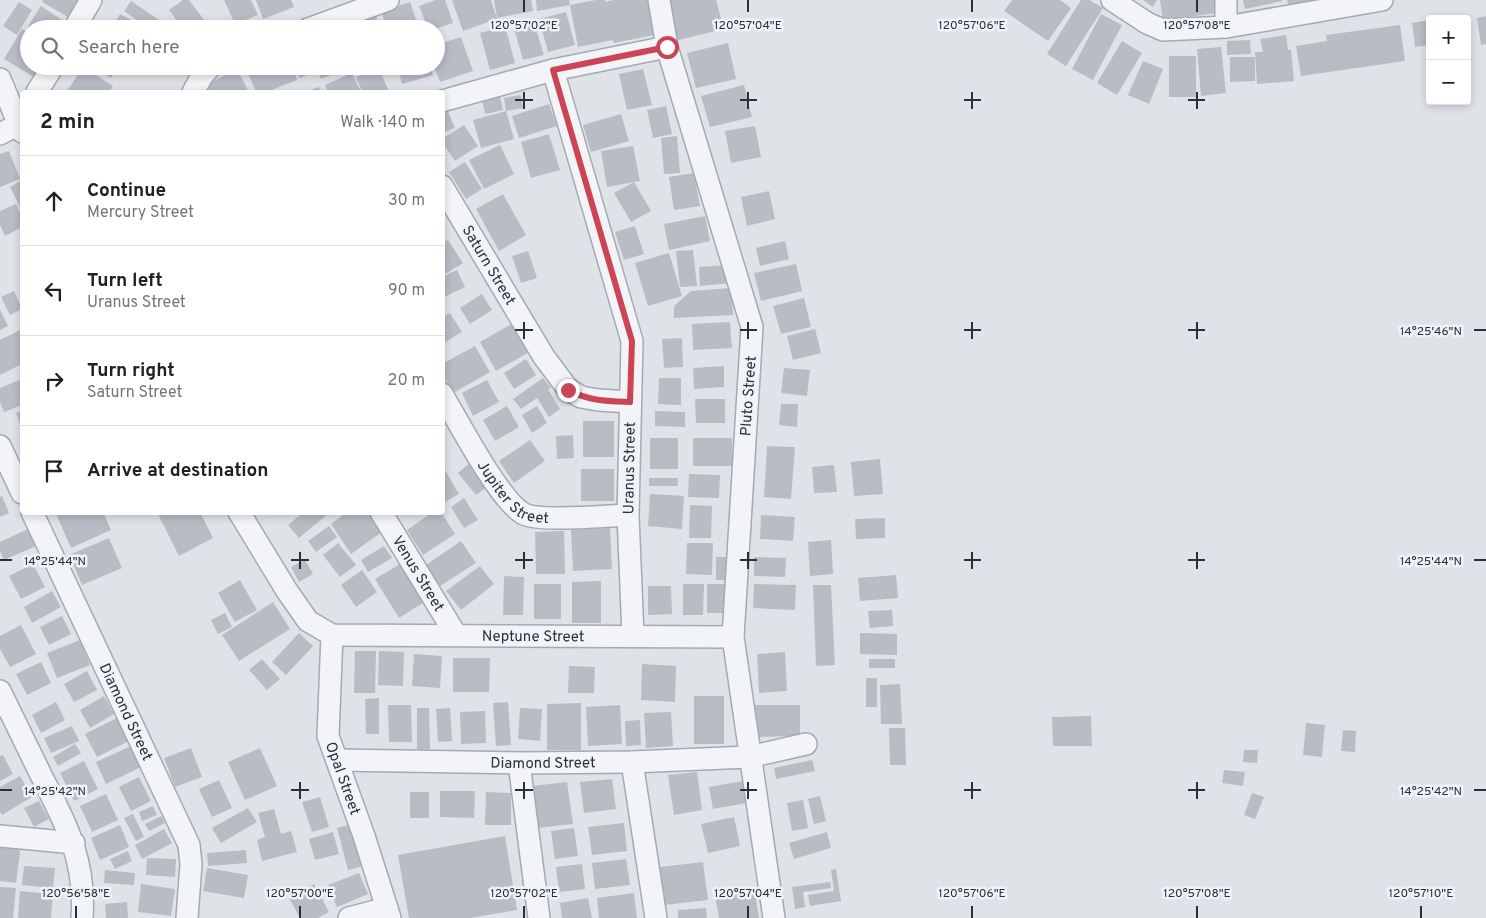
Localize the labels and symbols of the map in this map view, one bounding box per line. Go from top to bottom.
text: 120°57'02"E [490,18,558,34]
text: 120°57'04"E [714,18,782,34]
text: 120°57'06"E [938,18,1006,34]
text: 120°57'08"E [1163,18,1231,34]
route start [656,36,679,59]
street label: Saturn Street [457,222,519,309]
text: 14°25'46"N [1400,324,1462,340]
street label: Pluto Street [737,355,762,437]
route end [557,379,580,402]
street label: Uranus Street [620,422,641,515]
street label: Jupiter Street [472,457,549,529]
street label: Venus Street [387,533,448,616]
text: 14°25'44"N [24,554,86,570]
text: 14°25'44"N [1400,554,1462,570]
street label: Neptune Street [482,628,585,647]
street label: Diamond Street [94,661,156,764]
street label: Opal Street [320,740,364,818]
street label: Diamond Street [490,754,596,774]
text: 14°25'42"N [24,784,86,800]
text: 14°25'42"N [1400,784,1462,800]
text: 120°56'58"E [42,886,110,902]
text: 120°57'00"E [266,886,334,902]
text: 120°57'02"E [490,886,558,902]
text: 120°57'04"E [714,886,782,902]
text: 120°57'06"E [938,886,1006,902]
text: 120°57'08"E [1163,886,1231,902]
text: 120°57'10"E [1389,886,1453,902]

